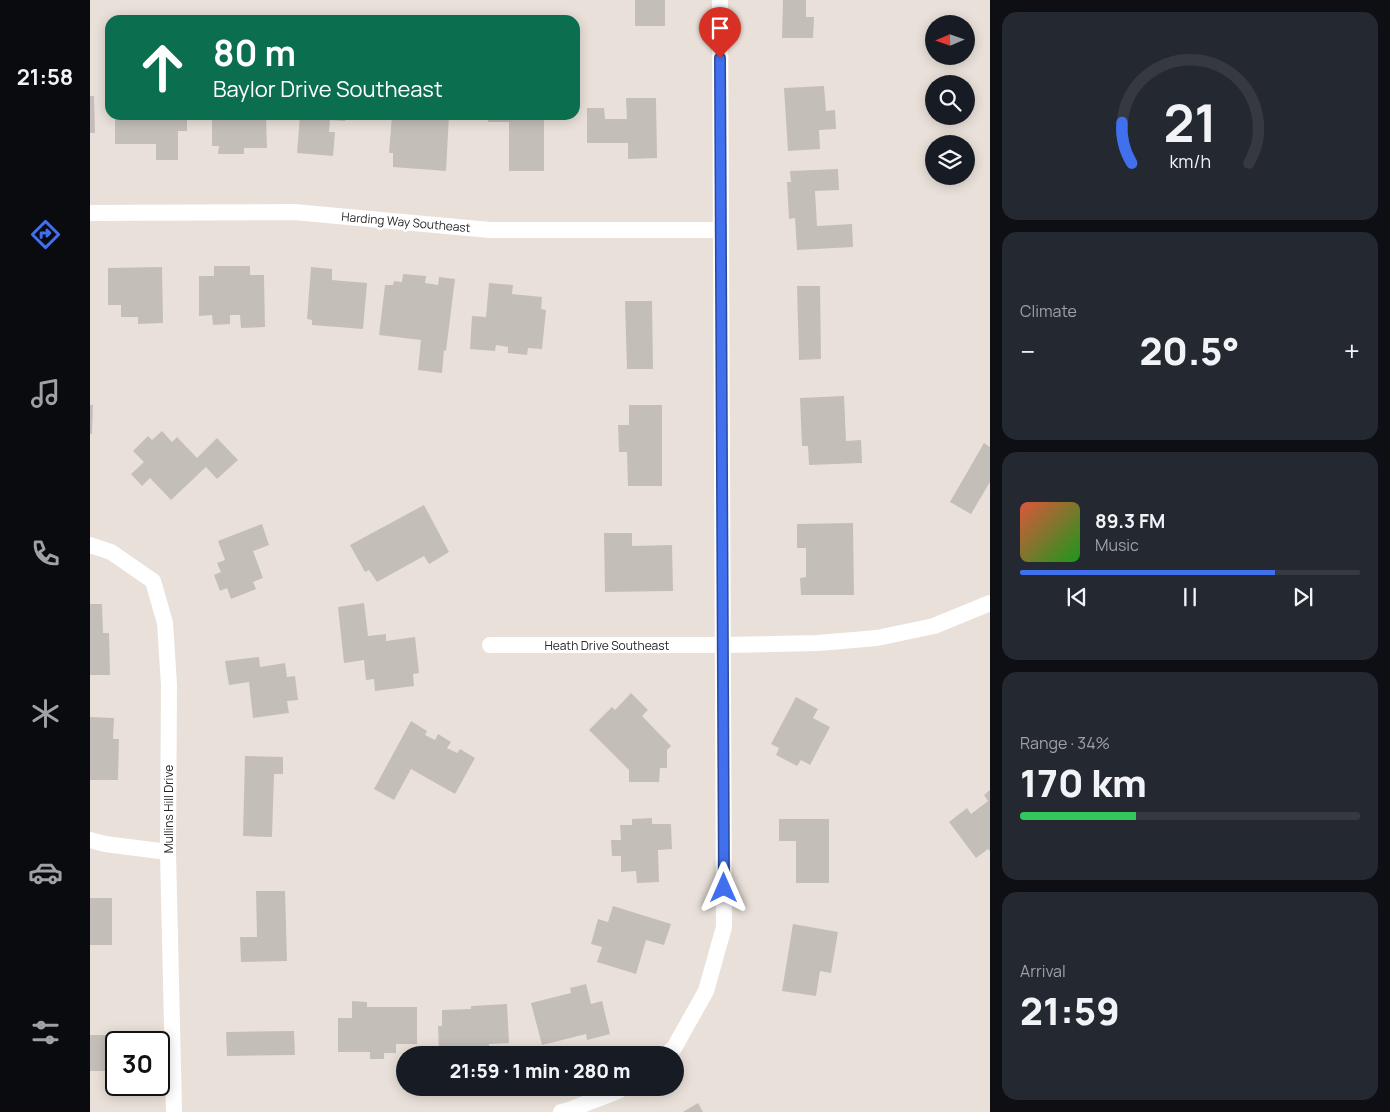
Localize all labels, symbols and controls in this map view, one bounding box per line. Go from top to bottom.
pin [699,7,741,58]
icon: arrive [706,14,734,42]
north arrow [925,15,975,65]
map controls [925,15,975,185]
text: 80 m [213,29,296,77]
icon: ahead [130,35,195,100]
text: 21:58 [17,62,73,92]
text: Baylor Drive Southeast [213,74,443,104]
button: search [925,75,975,125]
text: 21 [1163,87,1217,158]
button: layers [925,135,975,185]
text: km/h [1169,149,1211,173]
street label: Harding Way Southeast [341,208,471,236]
icon: directions [28,217,63,252]
text: Climate [1020,300,1077,322]
text: 20.5° [1139,324,1240,376]
text: − [1020,332,1035,370]
text: + [1344,332,1360,370]
icon: music [28,376,63,411]
text: 89.3 FM [1095,508,1165,534]
text: Music [1095,534,1139,556]
icon: phone [28,536,63,571]
icon: previous [1063,583,1091,611]
icon: pause [1176,583,1204,611]
icon: next [1289,583,1317,611]
street label: Heath Drive Southeast [545,637,670,654]
icon: climate [28,696,63,731]
text: Range · 34% [1020,732,1110,754]
text: 170 km [1020,756,1147,808]
street label: Mullins Hill Drive [160,765,177,853]
icon: car [28,855,63,890]
position arrow [697,861,749,913]
text: Arrival [1020,960,1066,982]
text: 21:59 [1020,984,1120,1036]
icon: filters [28,1015,63,1050]
speed limit sign: 30 [105,1031,170,1096]
text: 21:59 · 1 min · 280 m [450,1058,630,1084]

